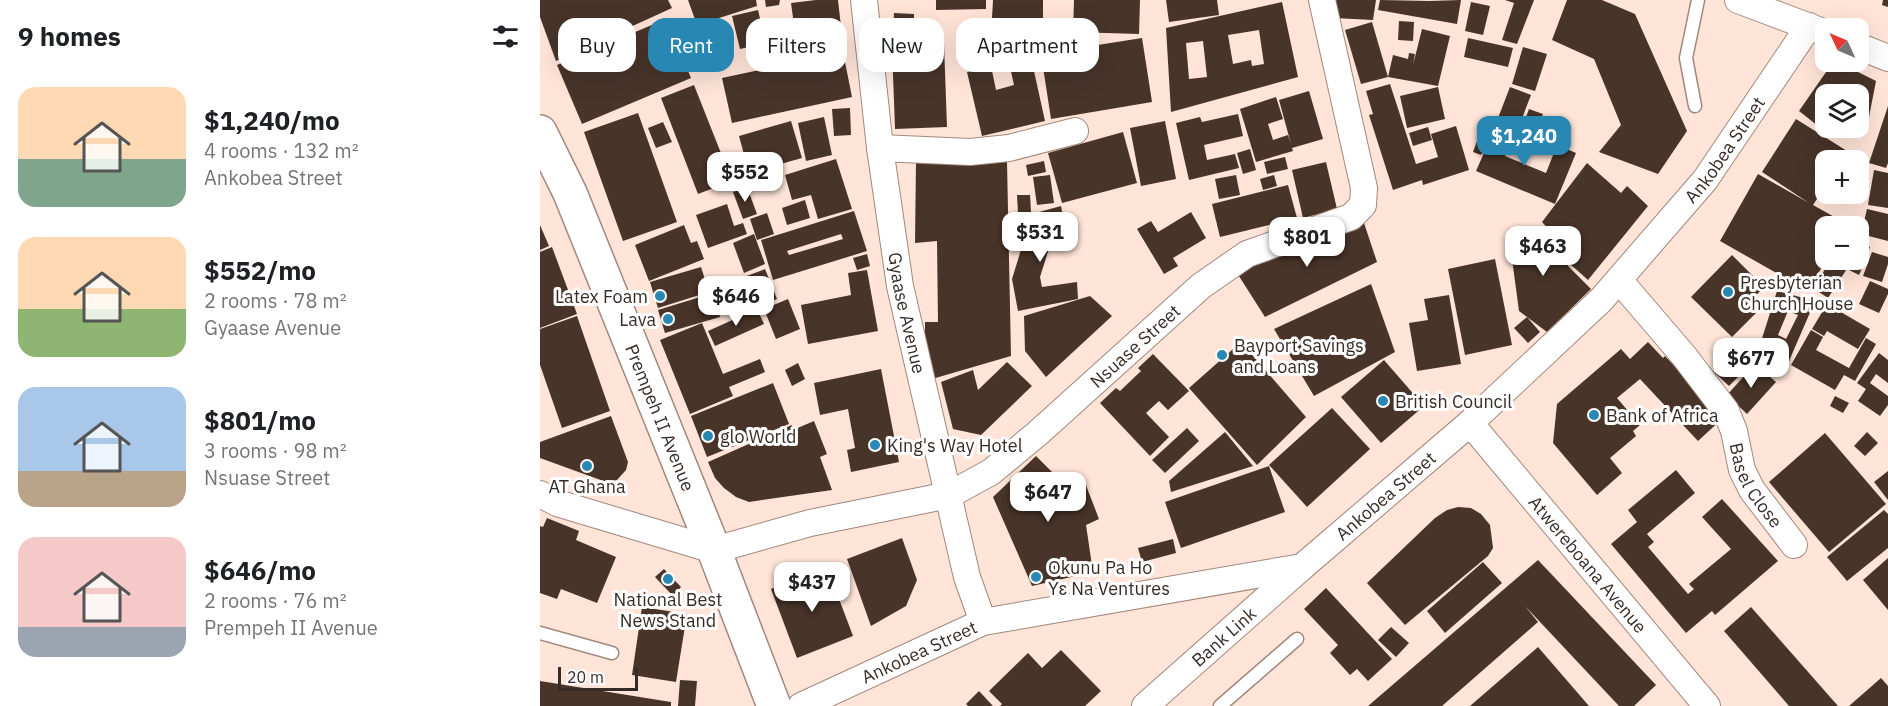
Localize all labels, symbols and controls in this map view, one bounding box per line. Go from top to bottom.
chip: Buy [558,18,636,72]
chip: Rent [648,18,734,72]
chip: Filters [746,18,847,72]
chip: New [859,18,944,72]
chip: Apartment [956,18,1099,72]
north arrow [1815,18,1869,72]
map controls [1815,18,1869,270]
text: 9 homes [18,19,121,53]
icon: filters [489,20,522,53]
button: layers [1815,84,1869,138]
street label: Ankobea Street [1679,92,1770,207]
text: $1,240/mo [204,103,340,137]
icon: home [66,111,138,183]
pin: $1,240 [1475,116,1573,167]
text: $1,240 [1491,122,1557,149]
text: 4 rooms · 132 m² [204,137,359,164]
button: + [1815,150,1869,204]
pin: $552 [709,152,781,203]
text: $552 [721,158,769,185]
text: Ankobea Street [204,164,342,191]
pin: $531 [1004,212,1076,263]
button: − [1815,216,1869,270]
pin: $801 [1271,217,1343,268]
text: $531 [1016,218,1064,245]
text: $801 [1283,223,1331,250]
pin: $463 [1507,226,1579,277]
text: $463 [1519,232,1567,259]
street label: Gyaase Avenue [884,251,931,376]
text: $552/mo [204,253,316,287]
icon: home [66,261,138,333]
place label: Presbyterian Church House [1740,271,1853,315]
pin: $646 [700,276,772,327]
text: $646 [712,282,760,309]
place label: Latex Foam [555,285,648,308]
marker: Presbyterian Church House [1721,285,1735,299]
text: 2 rooms · 78 m² [204,287,347,314]
marker: Latex Foam [653,289,667,303]
street label: Nsuase Street [1085,299,1185,392]
place label: Lava [619,308,656,331]
marker: Lava [661,312,675,326]
text: Gyaase Avenue [204,314,341,341]
place label: Bayport Savings and Loans [1234,334,1364,378]
pin: $677 [1715,338,1787,389]
street label: Prempeh II Avenue [621,341,701,494]
text: $677 [1727,344,1775,371]
marker: Bayport Savings and Loans [1215,348,1229,362]
place label: British Council [1395,390,1512,413]
marker: British Council [1376,394,1390,408]
text: $801/mo [204,403,316,437]
place label: Bank of Africa [1606,404,1719,427]
marker: Bank of Africa [1587,408,1601,422]
icon: home [66,411,138,483]
place label: glo World [720,425,797,448]
marker: glo World [701,429,715,443]
place label: King's Way Hotel [887,434,1023,457]
text: 3 rooms · 98 m² [204,437,347,464]
marker: King's Way Hotel [868,438,882,452]
street label: Basel Close [1725,441,1788,532]
street label: Ankobea Street [1331,446,1440,545]
marker: AT Ghana [580,459,594,473]
text: Nsuase Street [204,464,330,491]
pin: $647 [1012,472,1084,523]
place label: AT Ghana [548,475,626,498]
text: $647 [1024,478,1072,505]
street label: Atwereboana Avenue [1524,491,1652,638]
text: $646/mo [204,553,316,587]
place label: Okunu Pa Ho Yɛ Na Ventures [1048,556,1170,600]
icon: home [66,561,138,633]
pin: $437 [776,562,848,613]
text: $437 [788,568,836,595]
marker: Okunu Pa Ho Yɛ Na Ventures [1029,570,1043,584]
marker: National Best News Stand [661,572,675,586]
text: 2 rooms · 76 m² [204,587,347,614]
place label: National Best News Stand [614,588,722,632]
street label: Bank Link [1187,601,1261,671]
text: Prempeh II Avenue [204,614,378,641]
street label: Ankobea Street [858,615,980,688]
scale bar [558,664,638,692]
text: 20 m [567,667,604,687]

